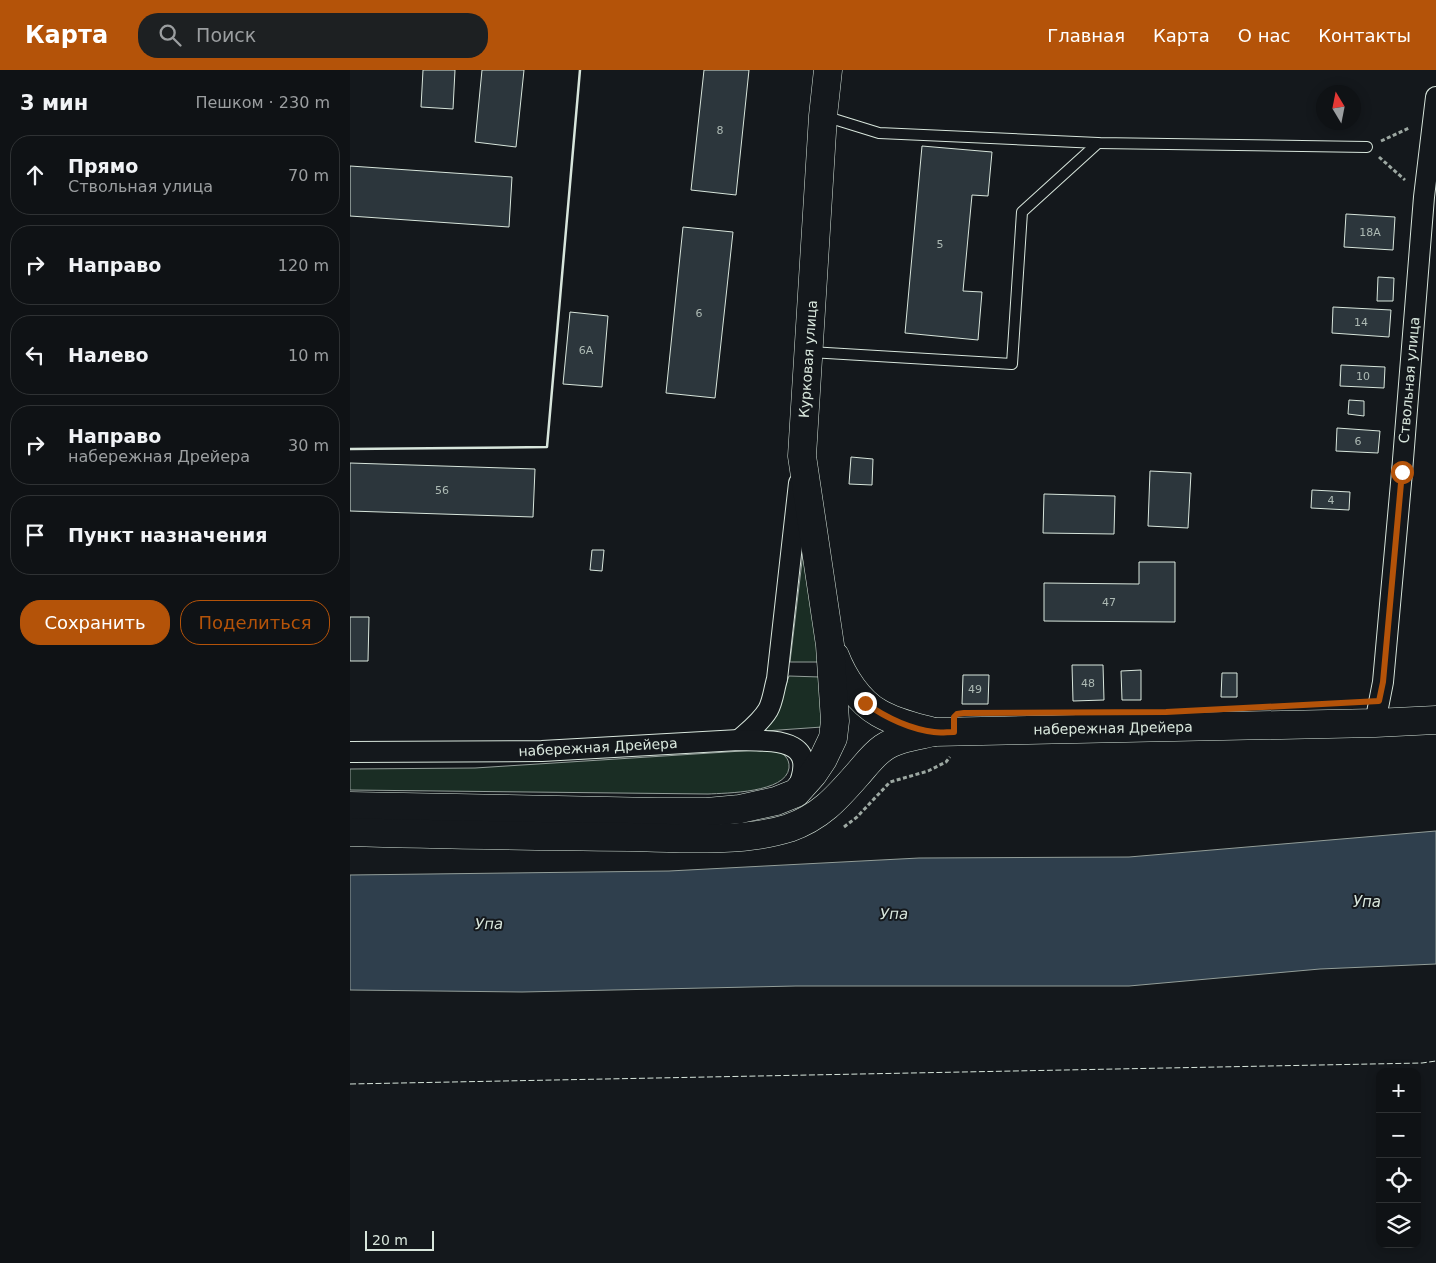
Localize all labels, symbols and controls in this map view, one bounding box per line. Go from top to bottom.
search box [138,13,488,58]
text: Карта [25,21,108,49]
icon: search [156,21,184,49]
text: Поиск [196,24,256,46]
text: Главная [1047,25,1125,46]
text: Карта [1153,25,1210,46]
text: О нас [1238,25,1290,46]
text: Контакты [1318,25,1411,46]
north arrow [1316,85,1361,130]
text: 3 мин [20,91,88,115]
text: Пешком · 230 m [195,93,330,112]
house number: 8 [717,124,724,137]
text: Прямо [68,155,138,177]
icon: ahead [21,161,49,189]
text: 70 m [288,166,329,185]
text: Ствольная улица [68,177,213,196]
house number: 18А [1359,226,1381,239]
house number: 5 [937,238,944,251]
icon: right [21,251,49,279]
text: Направо [68,254,161,276]
text: 120 m [278,256,329,275]
street label: Курковая улица [796,299,820,419]
house number: 6 [696,307,703,320]
house number: 14 [1354,316,1368,329]
street label: Ствольная улица [1395,316,1423,444]
icon: left [21,341,49,369]
text: Налево [68,344,149,366]
house number: 6А [579,344,594,357]
text: 10 m [288,346,329,365]
house number: 10 [1356,370,1370,383]
text: Направо [68,425,161,447]
icon: right [21,431,49,459]
house number: 6 [1355,435,1362,448]
text: 30 m [288,436,329,455]
text: набережная Дрейера [68,447,250,466]
route start [1391,461,1414,484]
house number: 56 [435,484,449,497]
house number: 4 [1328,494,1335,507]
icon: arrive [21,521,49,549]
text: Пункт назначения [68,524,267,546]
house number: 47 [1102,596,1116,609]
button: Сохранить [20,600,170,645]
button: Поделиться [180,600,330,645]
house number: 48 [1081,677,1095,690]
house number: 49 [968,683,982,696]
route end [854,692,877,715]
street label: набережная Дрейера [1033,719,1193,737]
street label: набережная Дрейера [518,735,678,759]
water label: Упа [1353,893,1381,911]
water label: Упа [880,905,908,923]
water label: Упа [475,915,503,933]
map controls [1376,1068,1421,1248]
button: + [1376,1068,1421,1113]
button: − [1376,1113,1421,1158]
button: locate [1376,1158,1421,1203]
button: layers [1376,1203,1421,1248]
scale bar [365,1228,434,1251]
text: 20 m [372,1232,408,1248]

